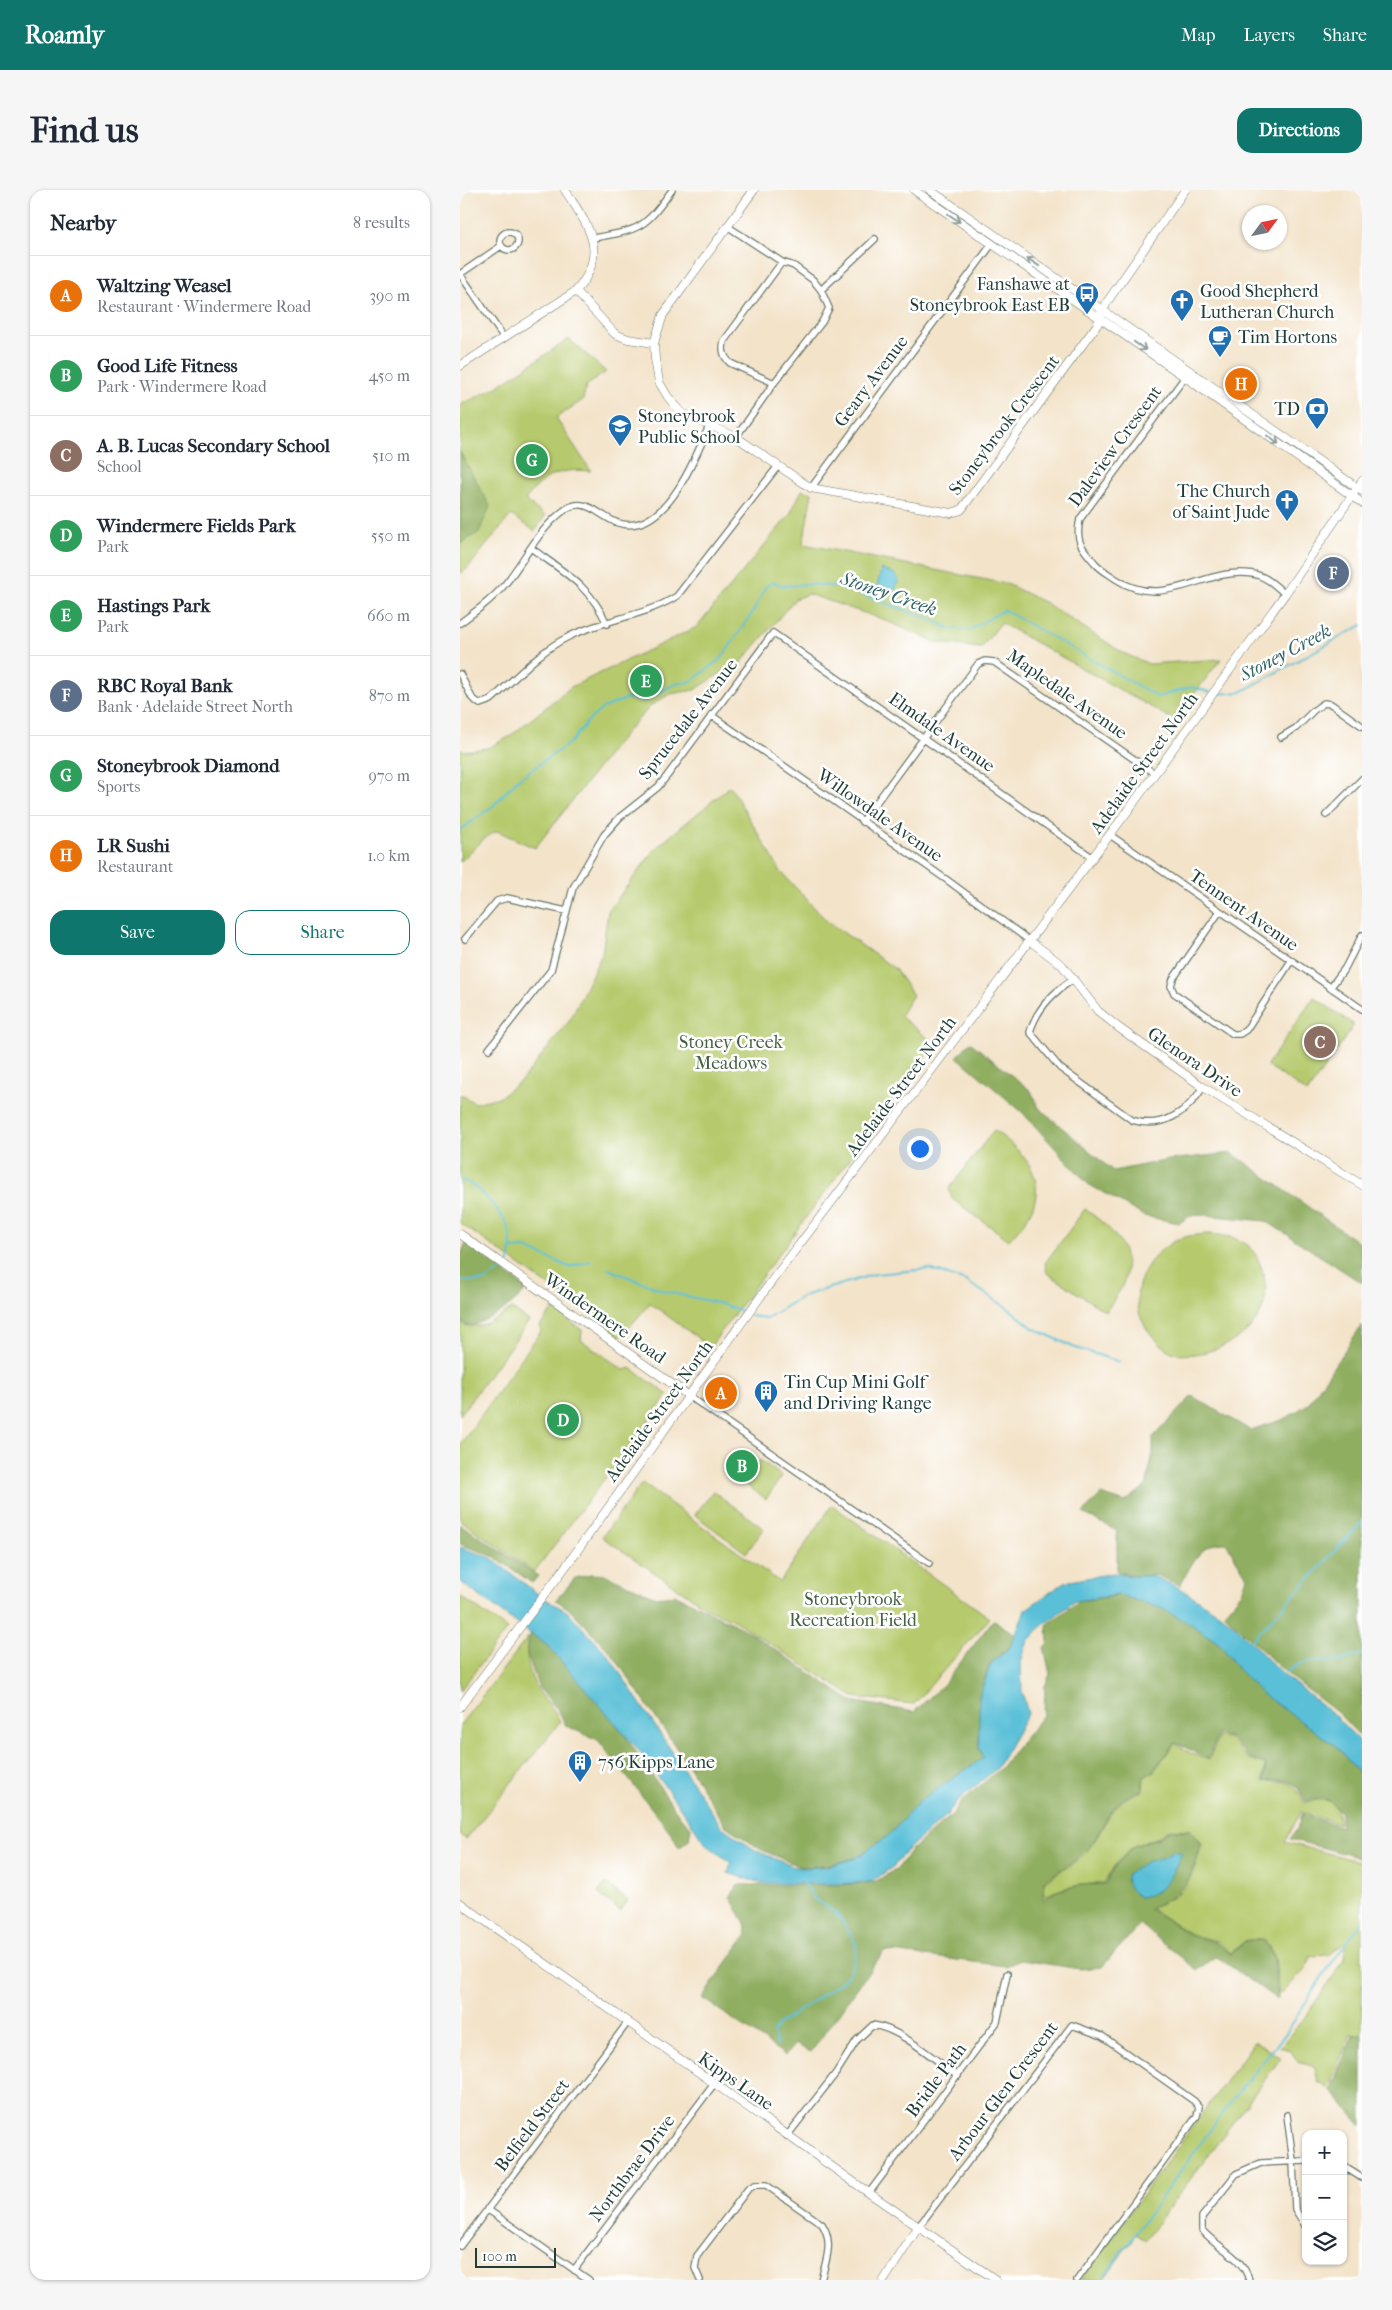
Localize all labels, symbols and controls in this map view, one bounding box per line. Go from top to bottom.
text: Roamly [25,21,104,49]
text: Map [1181,25,1215,46]
text: Layers [1243,25,1295,46]
text: Share [1323,25,1367,46]
button: Directions [1237,108,1362,153]
text: Find us [30,110,139,151]
north arrow [1242,205,1287,250]
text: Nearby [50,211,116,235]
text: 8 results [353,213,410,232]
one-way arrow [947,213,961,223]
one-way arrow [1027,257,1041,267]
place label: Fanshawe at Stoneybrook East EB [910,274,1071,316]
text: Waltzing Weasel [97,275,232,297]
bus stop icon: Fanshawe at Stoneybrook East EB [1074,281,1100,315]
place label: Good Shepherd Lutheran Church [1200,281,1334,323]
text: A [61,286,71,305]
text: 390 m [369,286,410,305]
church icon: Good Shepherd Lutheran Church [1169,288,1195,322]
text: Restaurant · Windermere Road [97,297,311,316]
cafe icon: Tim Hortons [1207,324,1233,358]
place label: Tim Hortons [1238,327,1338,348]
street label: Geary Avenue [830,331,913,431]
one-way arrow [1133,341,1147,351]
street label: Stoneybrook Crescent [945,351,1064,500]
text: Good Life Fitness [97,355,237,377]
pin: H [1225,365,1257,403]
text: B [61,366,71,385]
text: 450 m [369,366,410,385]
text: Park · Windermere Road [97,377,267,396]
street label: Daleview Crescent [1064,381,1167,511]
bank icon: TD [1304,396,1330,430]
place label: TD [1274,399,1300,420]
place label: Stoneybrook Public School [638,406,740,448]
school or university icon: Stoneybrook Public School [607,413,633,447]
one-way arrow [1266,434,1279,445]
text: A. B. Lucas Secondary School [97,435,330,457]
pin: G [516,441,548,479]
text: C [61,446,71,465]
text: 510 m [372,446,410,465]
text: School [97,457,142,476]
place label: The Church of Saint Jude [1172,481,1270,523]
church icon: The Church of Saint Jude [1274,488,1300,522]
text: Windermere Fields Park [97,515,296,537]
text: D [60,526,72,545]
text: 550 m [371,526,410,545]
text: Park [97,537,129,556]
pin: F [1317,554,1349,592]
water label: Stoney Creek [837,567,940,621]
text: Hastings Park [97,595,210,617]
text: E [61,606,71,625]
text: 660 m [367,606,410,625]
text: Park [97,617,129,636]
water label: Stoney Creek [1235,620,1335,687]
street label: Mapledale Avenue [1003,645,1131,744]
street label: Sprucedale Avenue [635,655,742,784]
pin: E [630,662,662,700]
text: RBC Royal Bank [97,675,233,697]
text: F [62,686,70,705]
text: 870 m [369,686,410,705]
street label: Elmdale Avenue [885,688,999,777]
street label: Adelaide Street North [1086,689,1203,839]
text: Bank · Adelaide Street North [97,697,293,716]
text: Stoneybrook Diamond [97,755,280,777]
street label: Willowdale Avenue [812,764,947,867]
text: G [60,766,72,785]
text: 970 m [368,766,410,785]
text: Sports [97,777,140,796]
text: LR Sushi [97,835,170,857]
text: H [60,846,72,865]
text: 1.0 km [367,846,410,865]
text: Restaurant [97,857,173,876]
street label: Tennent Avenue [1185,865,1302,956]
button: Save [50,910,225,955]
button: Share [235,910,410,955]
street label: Adelaide Street North [841,1012,961,1161]
street label: Glenora Drive [1143,1023,1246,1102]
pin: C [1304,1023,1336,1061]
park label: Stoney Creek Meadows [679,1032,784,1074]
your location [907,1136,933,1162]
street label: Windermere Road [539,1268,670,1368]
street label: Adelaide Street North [601,1337,718,1487]
place label: Tin Cup Mini Golf and Driving Range [784,1372,932,1414]
pin: A [705,1374,737,1412]
building icon: Tin Cup Mini Golf and Driving Range [753,1379,779,1413]
pin: D [547,1401,579,1439]
pin: B [726,1447,758,1485]
park label: Stoneybrook Recreation Field [789,1589,917,1631]
building icon: 756 Kipps Lane [567,1749,593,1783]
place label: 756 Kipps Lane [598,1752,715,1773]
street label: Arbour Glen Crescent [944,2017,1063,2166]
street label: Bridle Path [902,2039,971,2122]
street label: Kipps Lane [694,2048,777,2115]
street label: Belfield Street [491,2074,574,2176]
street label: Northbrae Drive [585,2111,680,2226]
map controls [1302,2130,1347,2265]
button: + [1302,2130,1347,2175]
button: − [1302,2175,1347,2220]
button: layers [1302,2220,1347,2265]
scale bar [475,2245,556,2268]
text: 100 m [482,2248,517,2265]

